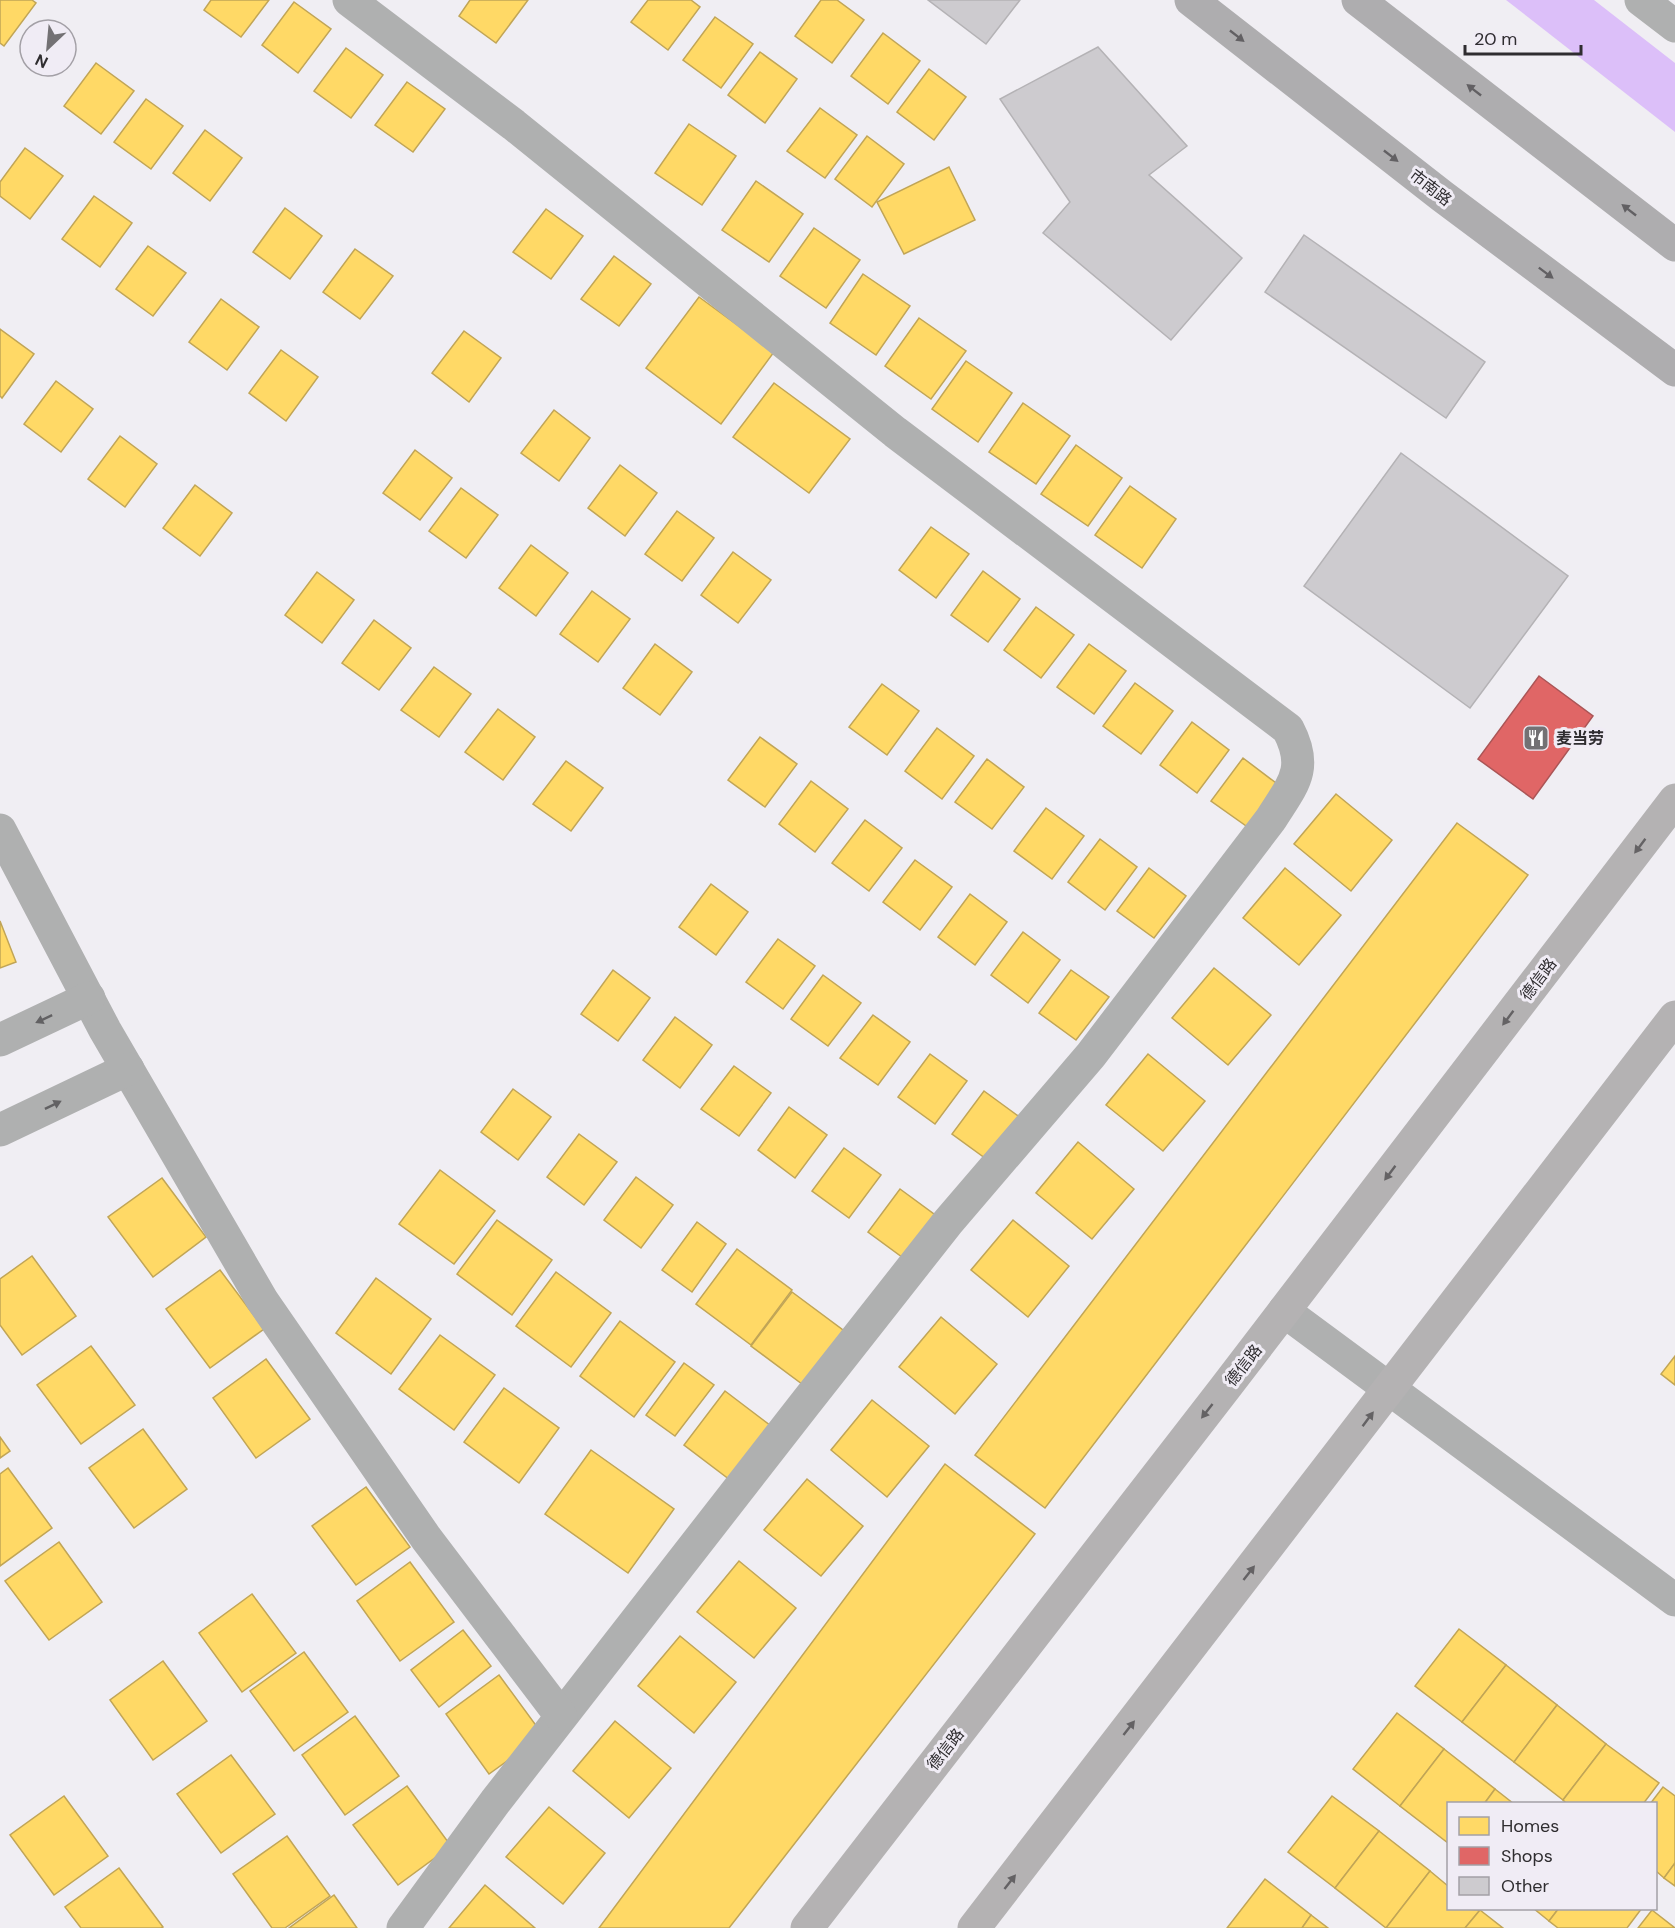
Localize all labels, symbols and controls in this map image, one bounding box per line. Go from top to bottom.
north arrow [18,18,78,78]
scale bar [1465,18,1580,56]
text: 20 m [1474,27,1517,51]
one-way arrow [1229,29,1245,42]
text: N [32,49,51,73]
one-way arrow [1467,85,1482,97]
one-way arrow [1383,149,1399,162]
street label: 市南路 [1405,164,1456,210]
one-way arrow [1621,204,1636,216]
one-way arrow [1539,267,1554,279]
restaurant icon: 麦当劳 [1521,723,1551,753]
place label: 麦当劳 [1556,728,1604,749]
one-way arrow [1634,839,1646,854]
street label: 德信路 [1516,954,1561,1005]
one-way arrow [1503,1010,1515,1025]
one-way arrow [36,1015,53,1024]
one-way arrow [44,1101,61,1110]
one-way arrow [1384,1164,1396,1180]
street label: 德信路 [1220,1340,1266,1391]
one-way arrow [1201,1403,1214,1419]
one-way arrow [1361,1411,1374,1427]
one-way arrow [1242,1566,1254,1581]
one-way arrow [1123,1720,1135,1735]
street label: 德信路 [922,1724,968,1775]
legend [1447,1802,1657,1910]
text: Homes [1501,1814,1559,1838]
text: Shops [1501,1844,1553,1868]
one-way arrow [1003,1874,1015,1889]
text: Other [1501,1874,1550,1898]

